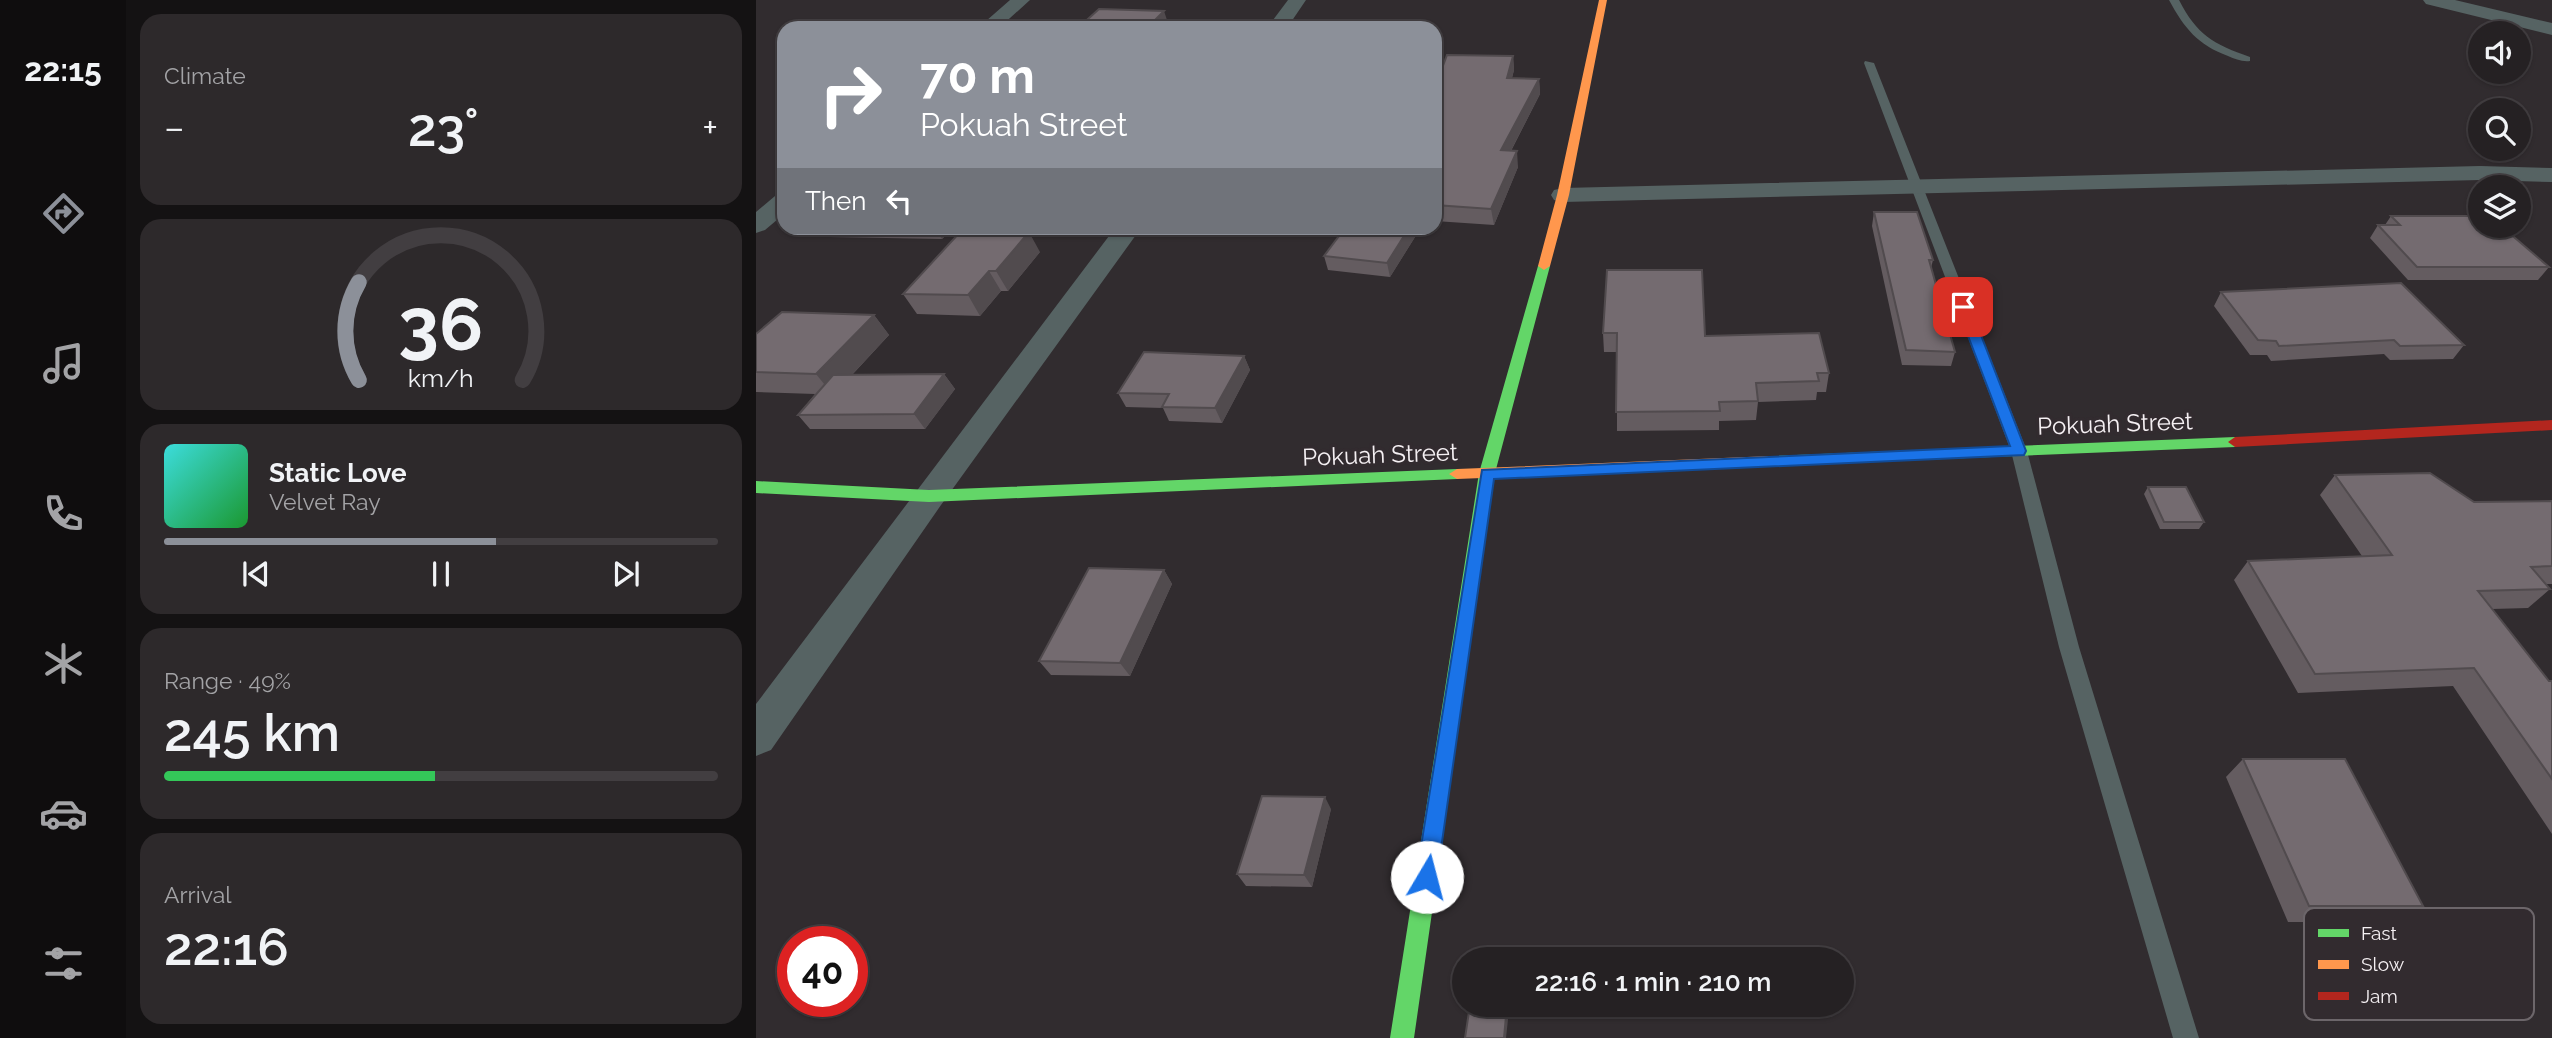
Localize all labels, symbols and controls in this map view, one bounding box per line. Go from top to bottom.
map controls [2468,21,2531,238]
button: sound [2468,21,2531,84]
text: 70 m [920,47,1035,104]
icon: right [805,49,896,140]
text: 22:15 [24,51,102,88]
text: Climate [164,62,246,89]
text: 23° [408,97,479,158]
button: search [2468,98,2531,161]
text: − [164,105,184,150]
text: + [702,105,718,150]
text: Pokuah Street [920,106,1128,143]
button: layers [2468,175,2531,238]
icon: left [880,182,918,220]
text: Then [805,186,866,216]
icon: directions [39,189,88,238]
pin [1933,277,1993,337]
text: 36 [399,283,483,368]
icon: arrive [1944,288,1982,326]
icon: music [39,339,88,388]
text: km/h [408,363,474,393]
street label: Pokuah Street [2037,406,2193,441]
street label: Pokuah Street [1302,437,1458,472]
text: Static Love [269,458,407,488]
text: Velvet Ray [269,488,381,515]
icon: phone [39,489,88,538]
icon: previous [237,555,275,593]
icon: pause [422,555,460,593]
icon: next [607,555,645,593]
icon: climate [39,639,88,688]
text: Range · 49% [164,667,291,694]
text: 245 km [164,702,340,763]
icon: car [39,789,88,838]
position arrow [1390,840,1464,914]
text: Arrival [164,881,231,908]
legend [2304,908,2534,1020]
text: 22:16 [164,916,289,977]
text: Fast [2361,922,2397,944]
speed limit sign: 40 [777,926,868,1017]
icon: filters [39,939,88,988]
text: Slow [2361,953,2405,975]
text: 22:16 · 1 min · 210 m [1535,967,1771,997]
text: Jam [2361,985,2398,1007]

